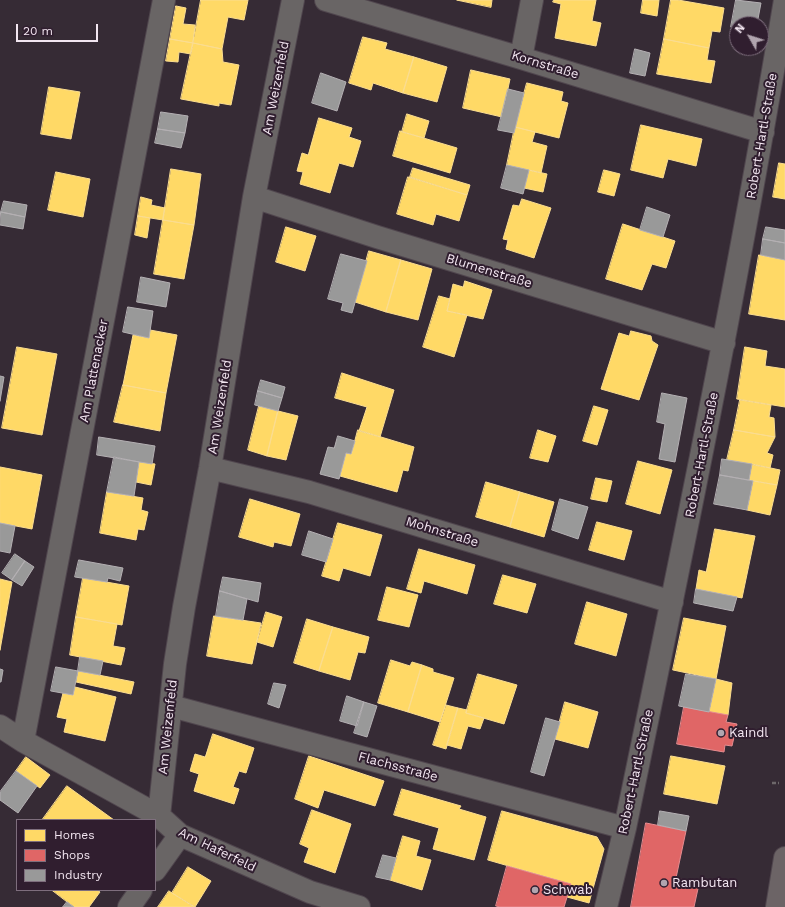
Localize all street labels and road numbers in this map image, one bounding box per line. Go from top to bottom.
street label: Am Weizenfeld [259,40,293,136]
street label: Kornstraße [510,47,580,83]
street label: Robert-Hartl-Straße [743,72,781,200]
street label: Blumenstraße [444,251,534,291]
street label: Am Plattenacker [76,318,112,424]
street label: Am Weizenfeld [205,359,235,455]
street label: Robert-Hartl-Straße [682,391,722,519]
street label: Mohnstraße [404,514,480,550]
street label: Am Weizenfeld [155,679,181,775]
street label: Robert-Hartl-Straße [615,708,657,836]
street label: Flachsstraße [357,749,439,785]
street label: Am Haferfeld [176,824,258,876]

